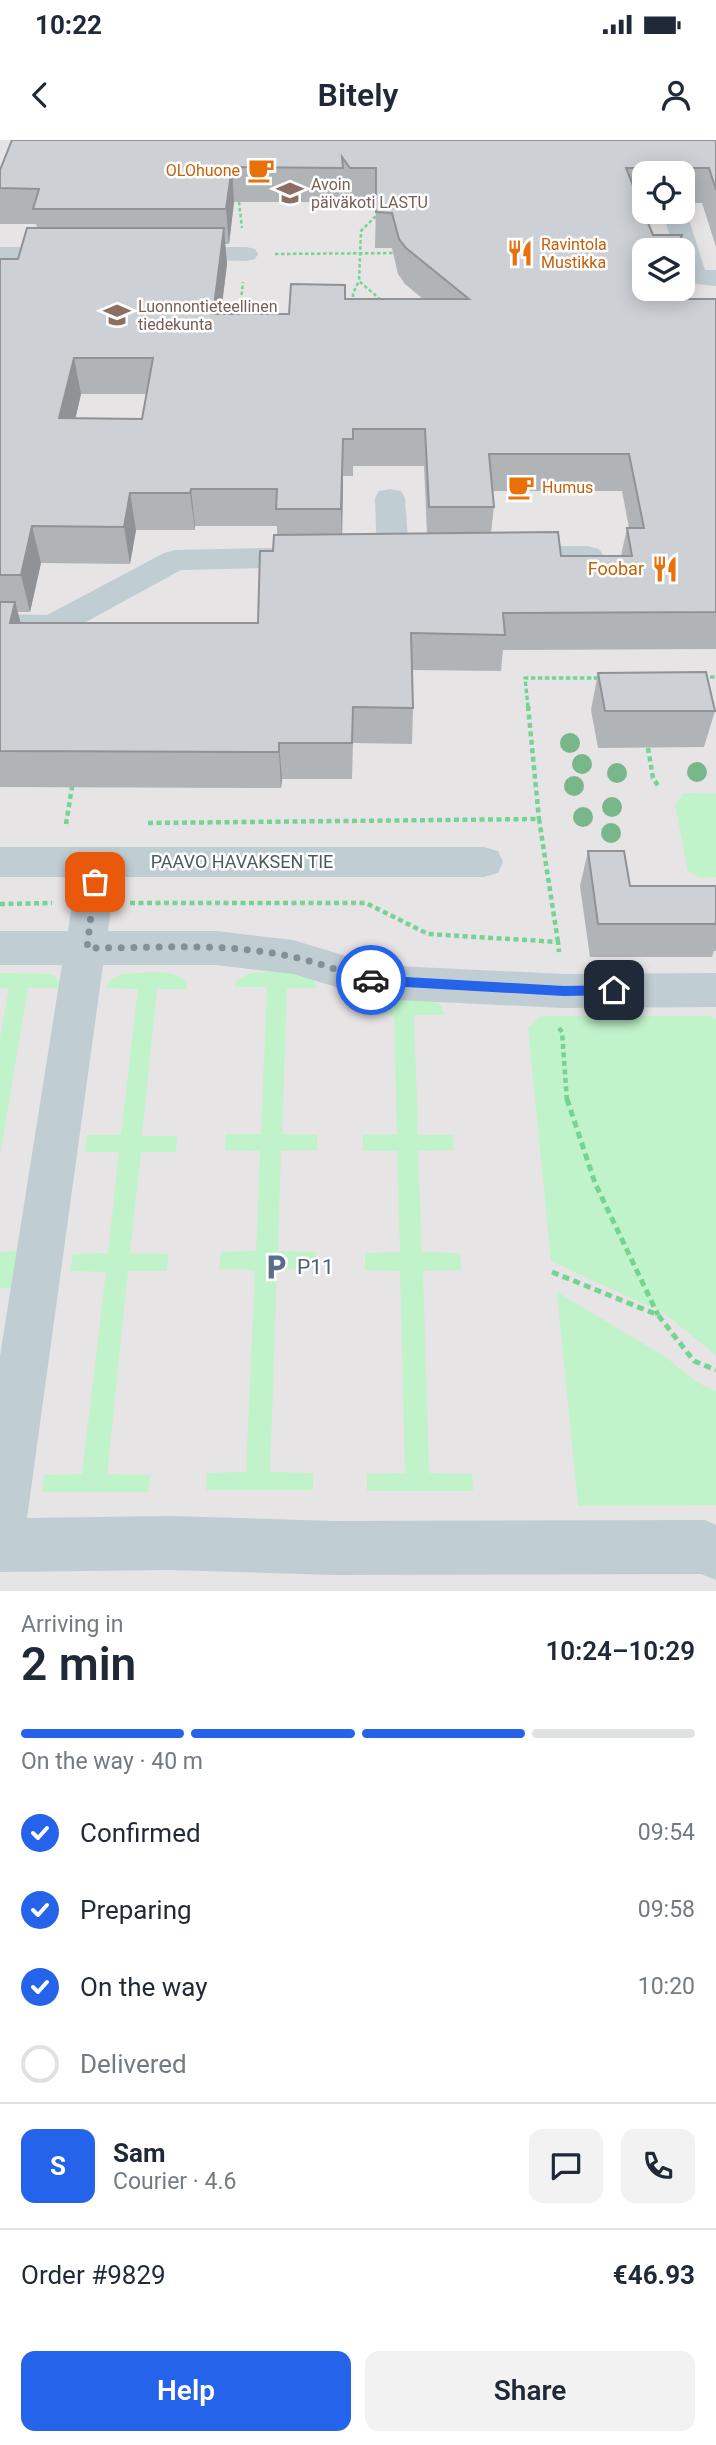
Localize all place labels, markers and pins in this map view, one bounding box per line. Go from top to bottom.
cafe icon: OLOhuone [246,155,276,185]
place label: OLOhuone [166,161,240,180]
place label: Avoin päiväkoti LASTU [311,175,428,212]
school or university icon: Avoin päiväkoti LASTU [275,178,305,208]
place label: Ravintola Mustikka [541,235,607,272]
restaurant icon: Ravintola Mustikka [505,238,535,268]
place label: Luonnontieteellinen tiedekunta [138,297,278,334]
school or university icon: Luonnontieteellinen tiedekunta [102,300,132,330]
cafe icon: Humus [506,472,536,502]
place label: Humus [542,478,593,497]
restaurant icon: Foobar [650,554,680,584]
place label: Foobar [588,558,644,579]
pin [65,852,125,912]
pin [584,960,644,1020]
parking icon: P11 [261,1252,291,1282]
place label: P11 [297,1255,334,1279]

